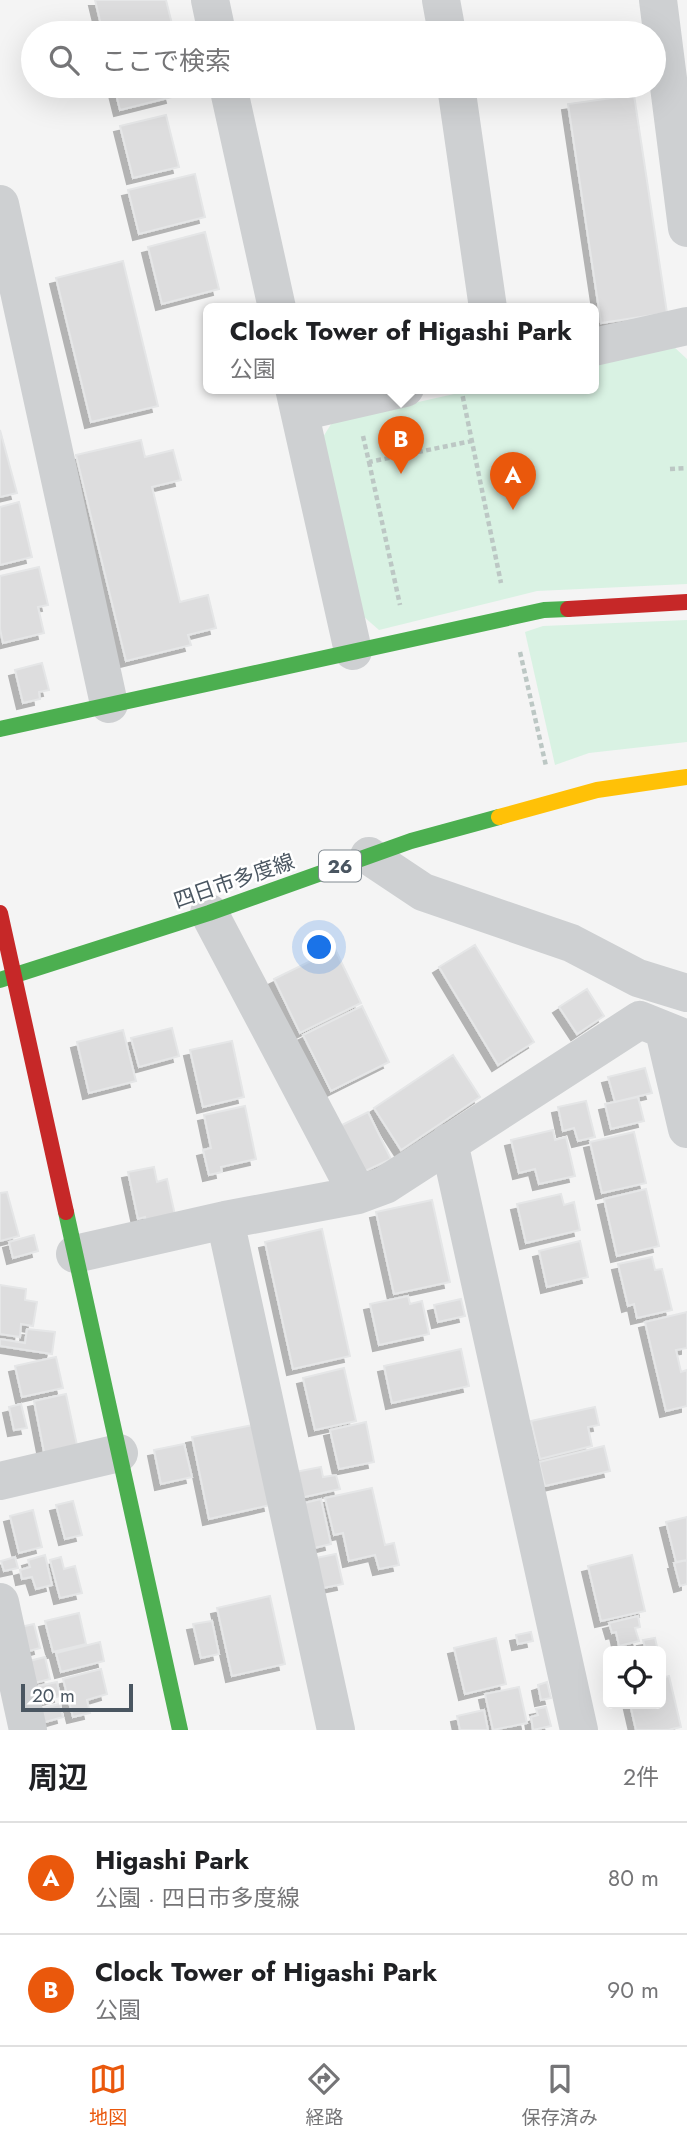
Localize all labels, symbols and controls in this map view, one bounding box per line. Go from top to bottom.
search box [21,21,666,98]
icon: search [45,41,83,79]
text: ここで検索 [101,42,231,80]
popup [203,303,599,394]
text: Clock Tower of Higashi Park [230,312,572,350]
text: 公園 [230,352,276,386]
pin: B [378,416,424,474]
pin: A [490,452,536,510]
street label: 四日市多度線 [170,846,298,916]
road number: 26 [319,850,361,881]
your location [302,930,336,964]
map controls [603,1646,666,1709]
button: locate [603,1646,666,1709]
scale bar [21,1681,133,1713]
text: 20 m [32,1682,75,1709]
text: 周辺 [28,1756,88,1799]
text: 2件 [623,1760,659,1794]
text: Higashi Park [95,1841,249,1879]
text: A [43,1861,59,1895]
text: 80 m [608,1861,659,1895]
text: 公園 · 四日市多度線 [95,1881,300,1915]
text: Clock Tower of Higashi Park [95,1953,437,1991]
text: B [43,1973,59,2007]
text: 90 m [607,1973,659,2007]
text: 公園 [95,1993,141,2027]
tab: 地図 [89,2060,127,2131]
tab: 経路 [305,2060,344,2131]
tab: 保存済み [522,2060,598,2131]

